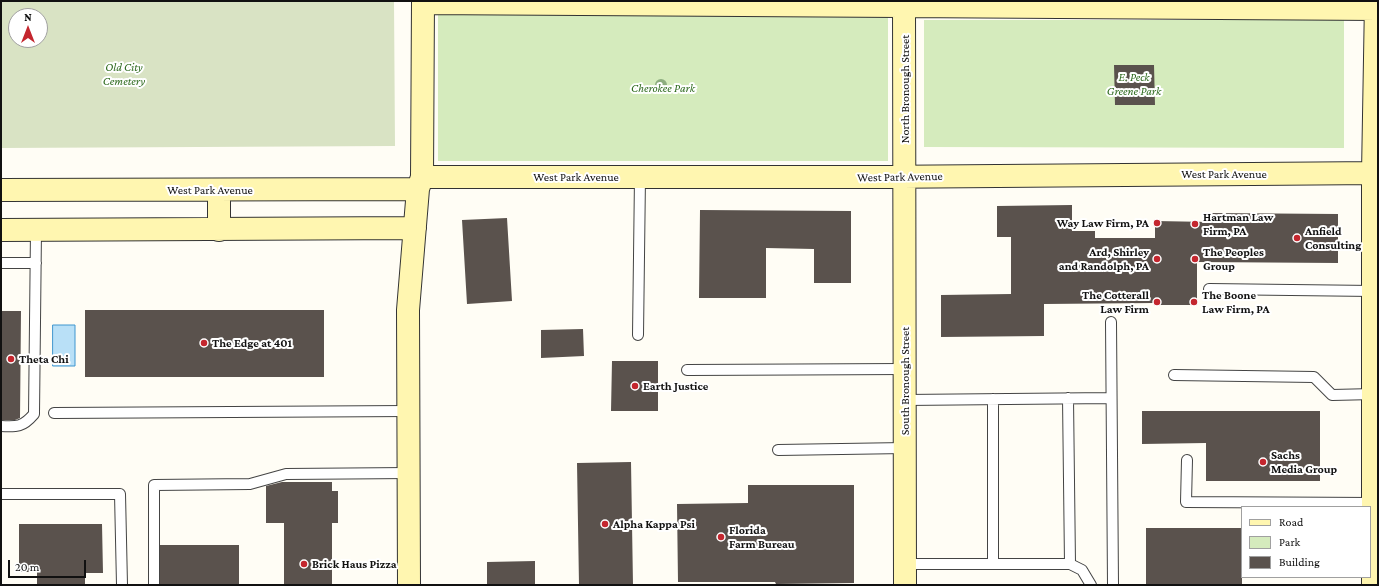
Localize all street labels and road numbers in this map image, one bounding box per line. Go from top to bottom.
street label: North Bronough Street [898,35,912,143]
street label: West Park Avenue [1181,167,1267,181]
street label: West Park Avenue [857,169,943,185]
street label: West Park Avenue [533,170,619,184]
street label: West Park Avenue [167,183,253,197]
street label: South Bronough Street [898,327,912,435]

